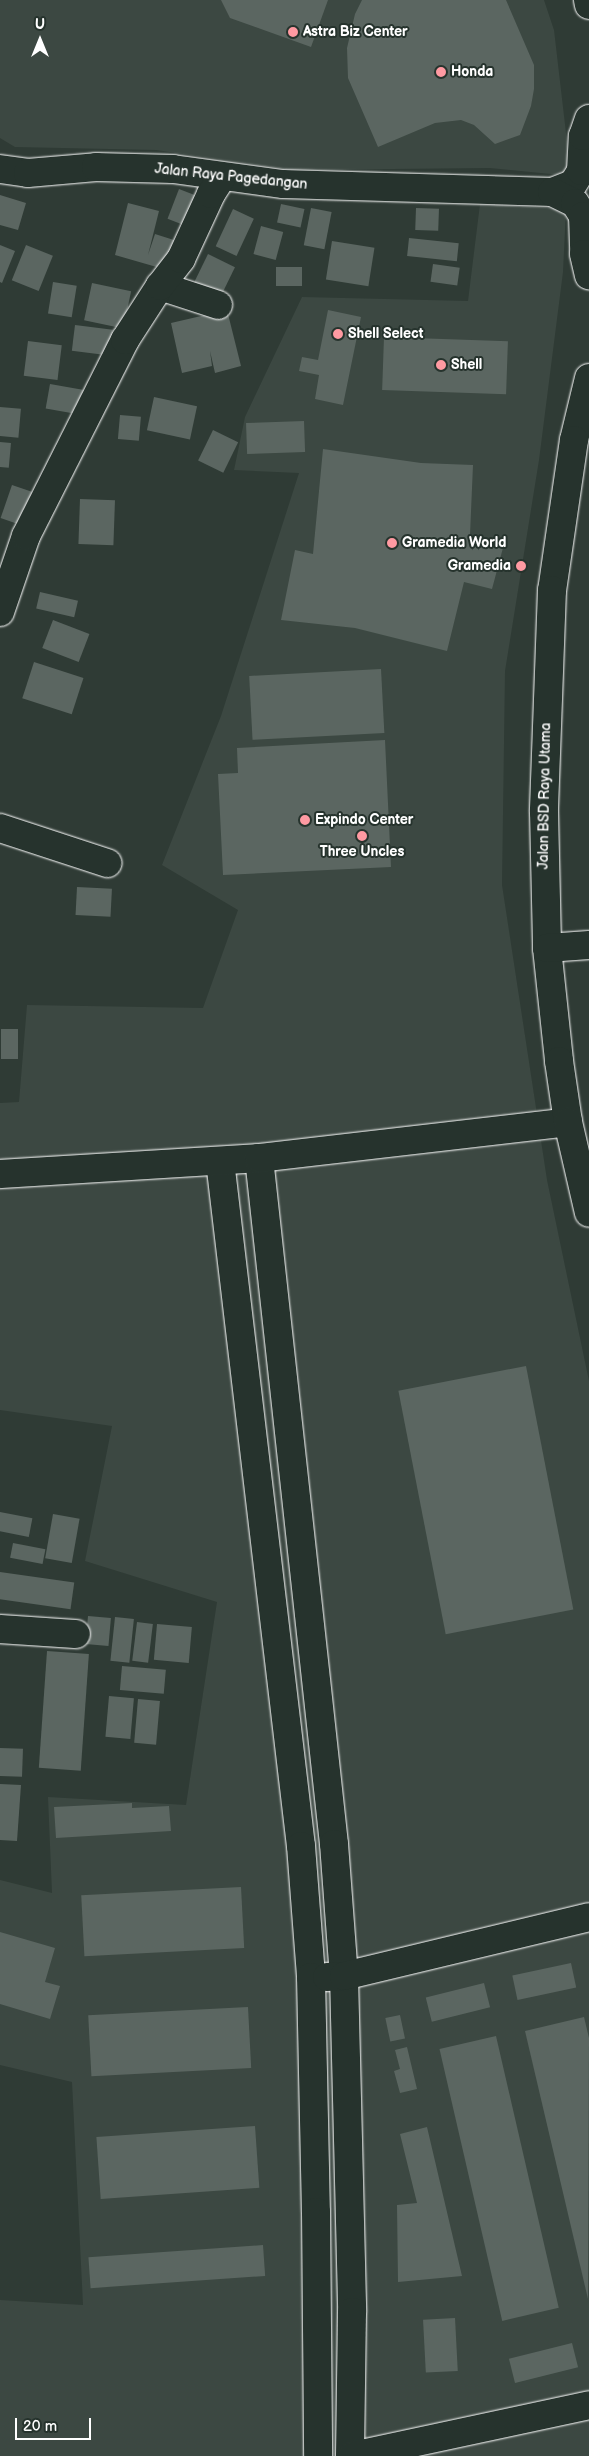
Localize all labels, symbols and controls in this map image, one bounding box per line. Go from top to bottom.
north arrow [15,15,65,65]
text: U [35,16,45,33]
place label: Astra Biz Center [303,24,408,40]
marker: Astra Biz Center [287,26,299,38]
place label: Honda [451,64,493,80]
marker: Honda [435,66,447,78]
street label: Jalan Raya Pagedangan [154,161,308,193]
place label: Shell Select [348,326,423,342]
marker: Shell Select [332,328,344,340]
place label: Shell [451,357,482,373]
marker: Shell [435,359,447,371]
place label: Gramedia World [402,535,506,551]
marker: Gramedia World [386,537,398,549]
place label: Gramedia [448,558,511,574]
marker: Gramedia [515,560,527,572]
street label: Jalan BSD Raya Utama [535,723,555,869]
place label: Expindo Center [315,812,413,828]
marker: Expindo Center [299,814,311,826]
marker: Three Uncles [356,830,368,842]
place label: Three Uncles [320,844,404,860]
scale bar [18,2408,94,2440]
text: 20 m [23,2417,57,2436]

